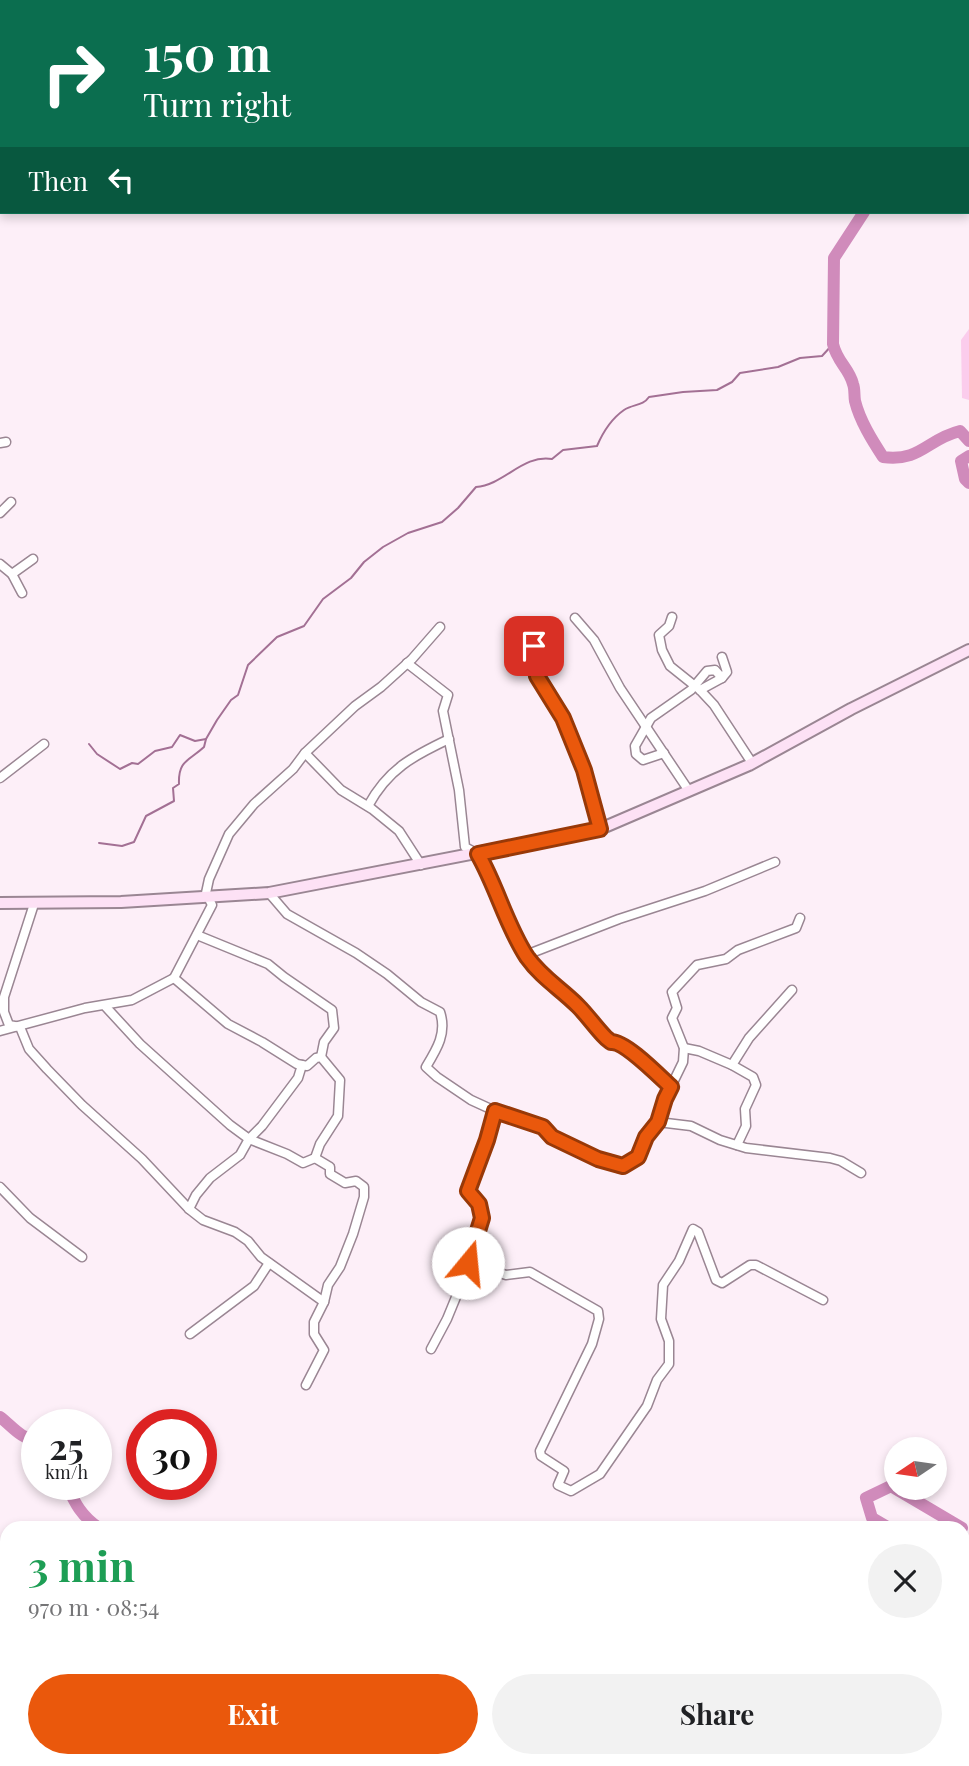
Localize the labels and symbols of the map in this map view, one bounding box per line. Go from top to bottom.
pin [504,616,564,676]
position arrow [431,1226,505,1300]
speed limit sign: 30 [126,1409,217,1500]
north arrow [884,1437,947,1500]

